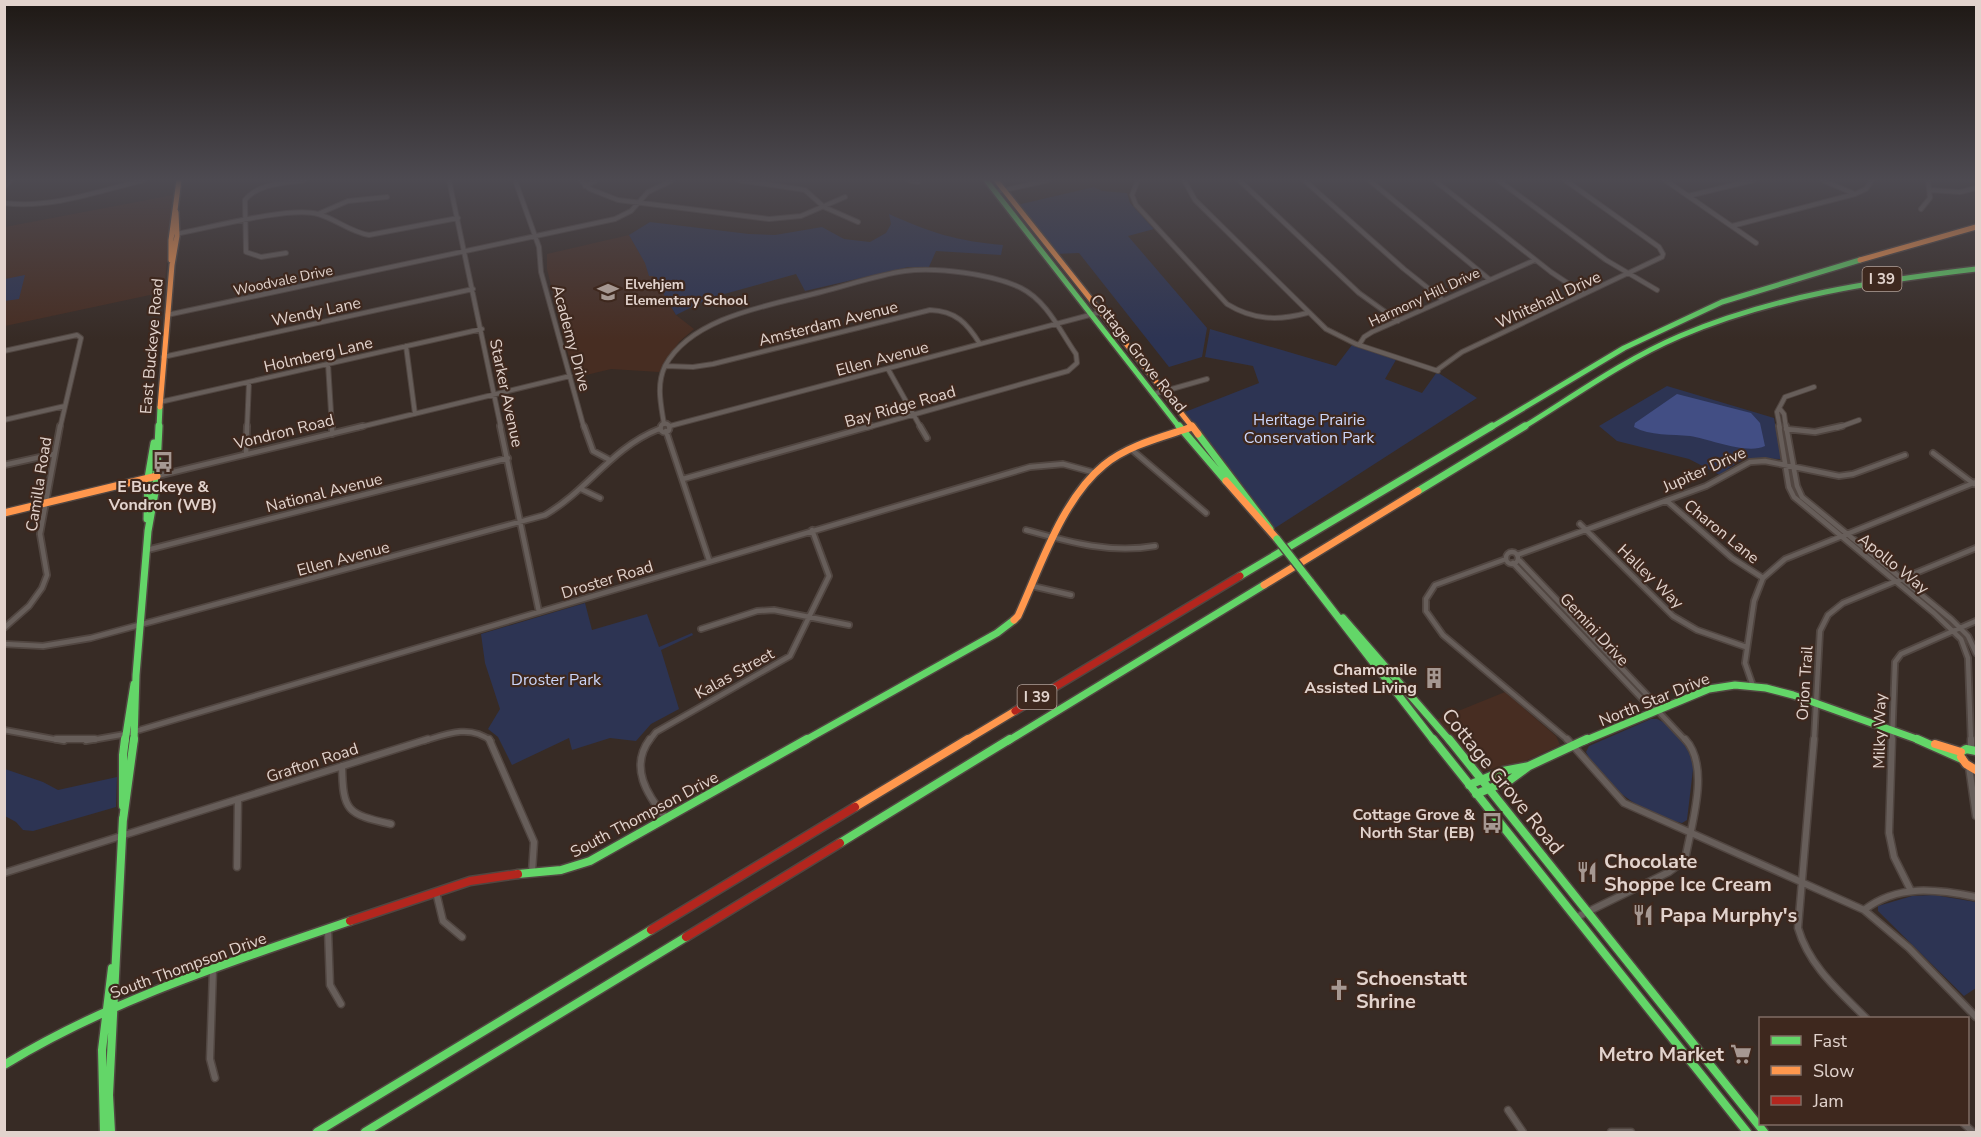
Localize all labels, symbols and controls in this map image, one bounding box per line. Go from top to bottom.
street label: Woodvale Drive [232,261,335,300]
street label: Harmony Hill Drive [1366,263,1483,332]
street label: Whitehall Drive [1492,266,1605,334]
road number: I 39 [1862,267,1902,291]
place label: Elvehjem Elementary School [625,275,748,310]
street label: East Buckeye Road [135,277,169,415]
school or university icon: Elvehjem Elementary School [596,280,620,304]
street label: Academy Drive [546,283,596,394]
street label: Cottage Grove Road [1085,290,1191,417]
street label: Wendy Lane [270,292,363,332]
street label: Amsterdam Avenue [756,296,900,352]
street label: Holmberg Lane [262,332,375,378]
street label: Ellen Avenue [834,336,931,382]
street label: Starker Avenue [484,337,528,449]
street label: Bay Ridge Road [842,381,958,433]
street label: Vondron Road [231,409,337,455]
park label: Heritage Prairie Conservation Park [1244,409,1375,449]
street label: Camilla Road [21,435,57,533]
street label: Jupiter Drive [1658,442,1750,498]
bus stop icon: E Buckeye & Vondron (WB) [151,450,175,474]
street label: National Avenue [264,468,385,518]
place label: E Buckeye & Vondron (WB) [108,476,217,516]
street label: Charon Lane [1679,495,1764,569]
street label: Apollo Way [1853,528,1934,600]
street label: Ellen Avenue [295,536,392,582]
street label: Halley Way [1612,540,1689,614]
street label: Droster Road [559,556,656,604]
street label: Gemini Drive [1555,588,1634,671]
street label: Kalas Street [691,643,778,705]
street label: Orion Trail [1791,645,1819,721]
place label: Chamomile Assisted Living [1305,659,1417,699]
building icon: Chamomile Assisted Living [1422,666,1446,690]
street label: North Star Drive [1596,668,1713,732]
park label: Droster Park [511,669,602,691]
road number: I 39 [1018,685,1056,709]
street label: Milky Way [1868,692,1892,769]
street label: Cottage Grove Road [1435,703,1570,860]
street label: Grafton Road [263,738,361,788]
street label: South Thompson Drive [567,766,722,863]
place label: Cottage Grove & North Star (EB) [1352,804,1475,844]
bus stop icon: Cottage Grove & North Star (EB) [1480,811,1504,835]
place label: Chocolate Shoppe Ice Cream [1604,848,1772,898]
restaurant icon: Chocolate Shoppe Ice Cream [1575,860,1599,884]
place label: Papa Murphy's [1660,902,1798,929]
restaurant icon: Papa Murphy's [1631,903,1655,927]
street label: South Thompson Drive [107,927,270,1004]
place label: Schoenstatt Shrine [1356,965,1467,1015]
church icon: Schoenstatt Shrine [1327,978,1351,1002]
legend [1759,1017,1969,1125]
text: Fast [1813,1029,1848,1053]
place label: Metro Market [1598,1041,1724,1068]
supermarket icon: Metro Market [1729,1042,1753,1066]
text: Slow [1813,1059,1854,1083]
text: Jam [1812,1089,1844,1113]

